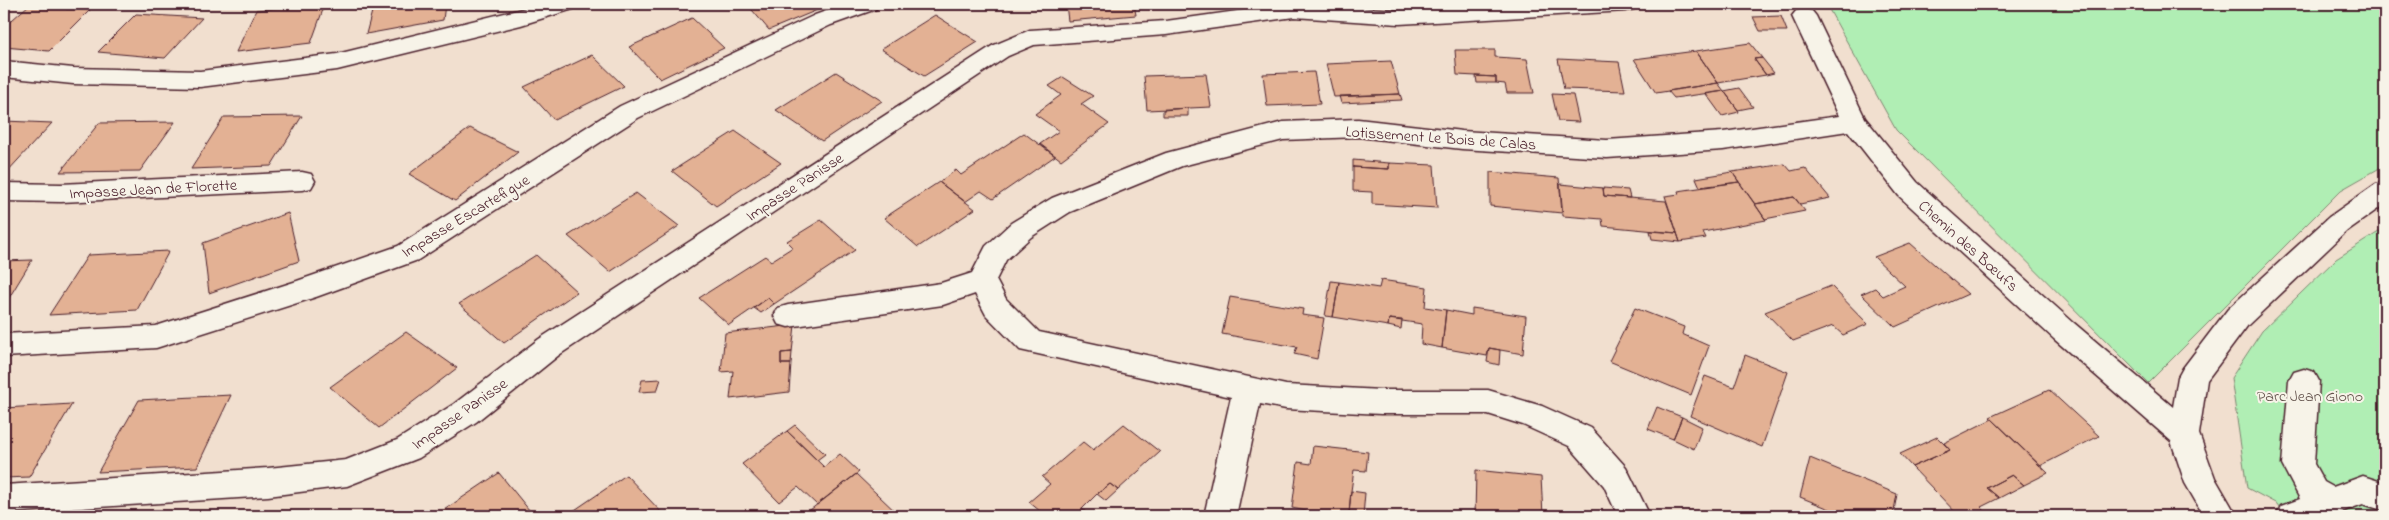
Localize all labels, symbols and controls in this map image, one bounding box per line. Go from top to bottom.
street label: Lotissement Le Bois de Calas [1345,120,1537,158]
street label: Impasse Panisse [742,147,849,228]
street label: Impasse Escartefigue [397,168,535,265]
street label: Impasse Jean de Florette [69,174,238,206]
street label: Chemin des Bœufs [1912,195,2023,298]
street label: Impasse Panisse [407,372,514,457]
park label: Parc Jean Giono [2257,385,2363,409]

